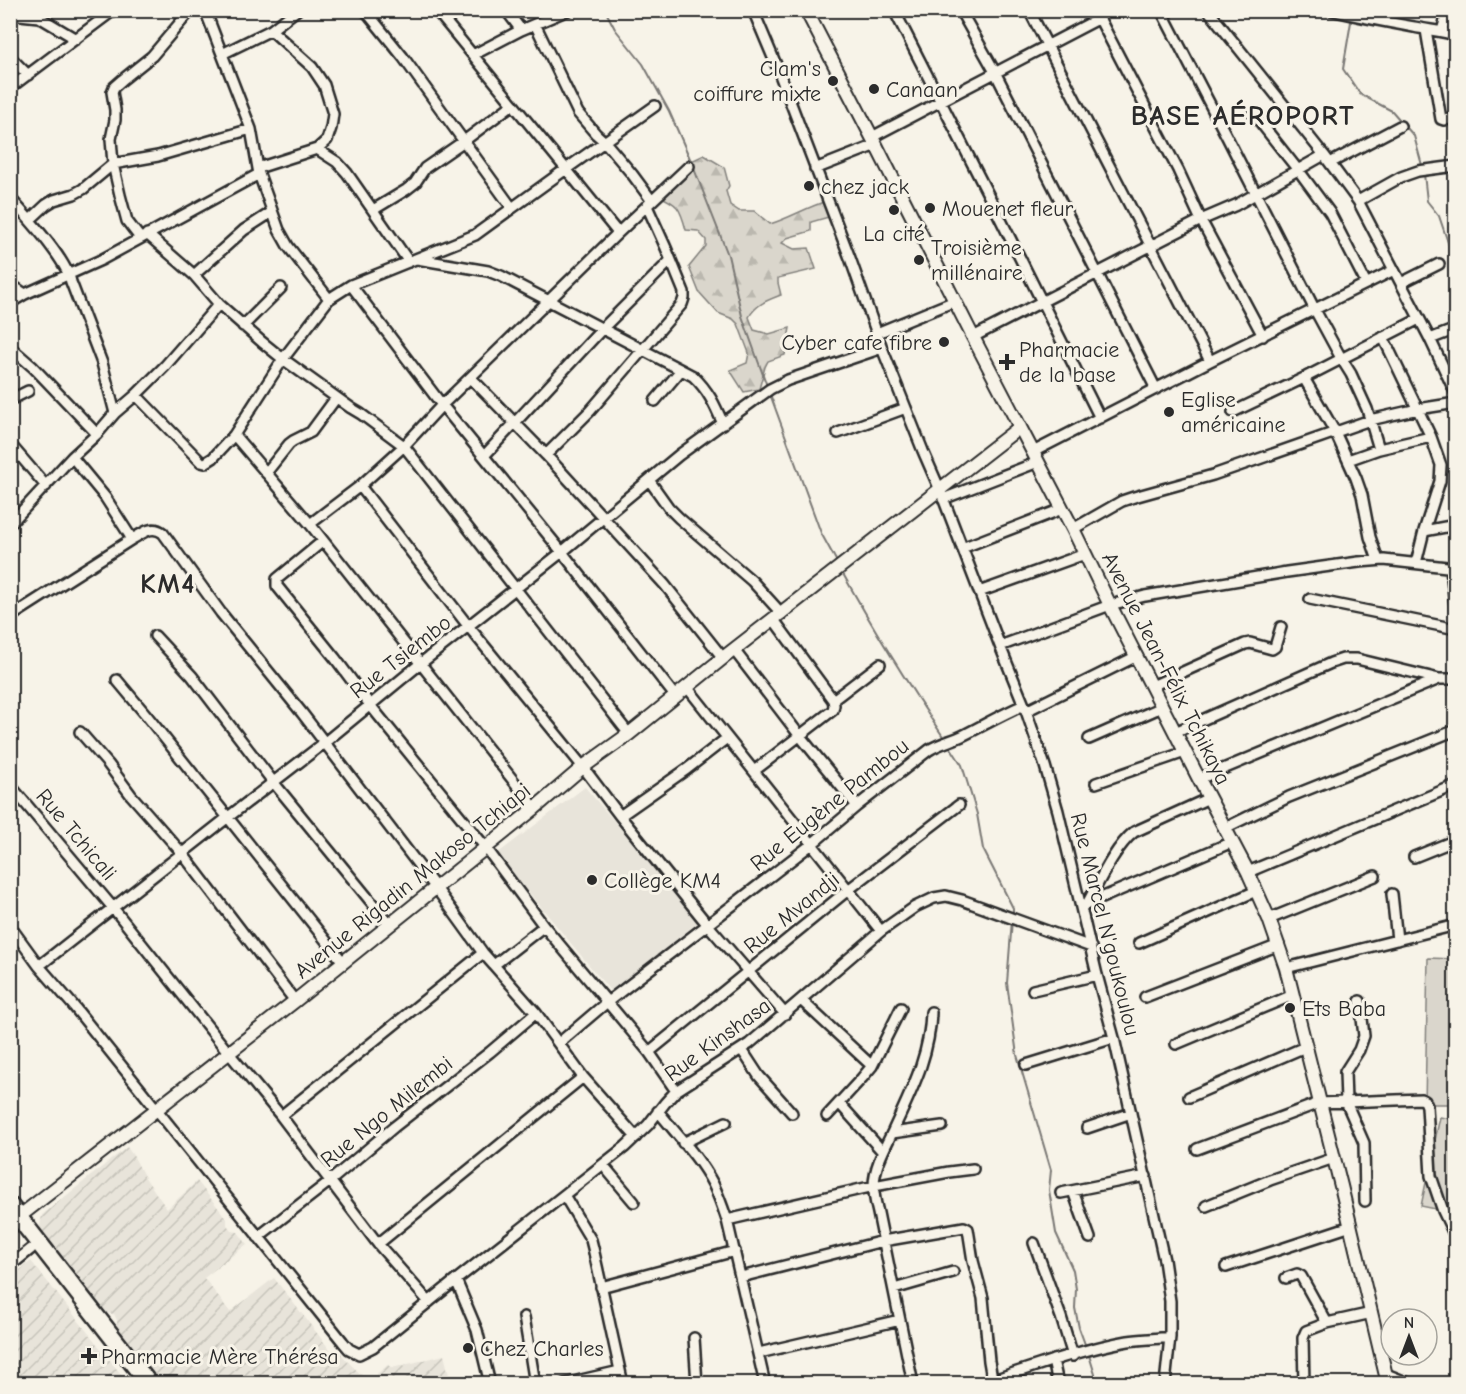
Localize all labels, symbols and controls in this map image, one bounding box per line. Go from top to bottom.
place label: Clam's coiffure mixte [693,56,821,107]
marker: Clam's coiffure mixte [826,74,840,88]
place label: Canaan [886,77,958,103]
marker: Canaan [867,82,881,96]
district label: BASE AÉROPORT [1131,99,1355,132]
place label: chez jack [821,174,909,200]
marker: chez jack [802,179,816,193]
place label: Mouenet fleur [942,196,1073,222]
marker: Mouenet fleur [923,201,937,215]
marker: La cité [887,203,901,217]
place label: La cité [863,221,925,247]
place label: Troisième millénaire [931,235,1023,286]
marker: Troisième millénaire [912,253,926,267]
place label: Cyber cafe fibre [781,330,932,356]
marker: Cyber cafe fibre [937,335,951,349]
place label: Pharmacie de la base [1019,337,1119,388]
marker: Pharmacie de la base [1000,355,1014,369]
place label: Eglise américaine [1181,387,1285,438]
marker: Eglise américaine [1162,405,1176,419]
street label: Avenue Jean-Félix Tchikaya [1096,548,1236,789]
district label: KM4 [140,568,196,600]
street label: Rue Tsiembo [345,609,456,704]
street label: Rue Eugène Pambou [745,733,914,877]
street label: Avenue Rigadin Makoso Tchiapi [289,777,536,984]
street label: Rue Tchicali [30,784,122,886]
street label: Rue Marcel N'goukoulou [1065,810,1145,1038]
street label: Rue Mvandji [739,866,845,959]
place label: Collège KM4 [604,868,721,894]
marker: Collège KM4 [585,873,599,887]
street label: Rue Kinshasa [659,993,776,1087]
place label: Ets Baba [1302,996,1386,1022]
marker: Ets Baba [1283,1001,1297,1015]
street label: Rue Ngo Milembi [315,1051,458,1173]
north arrow [1379,1307,1439,1367]
text: N [1404,1314,1414,1332]
place label: Chez Charles [480,1336,604,1362]
marker: Chez Charles [461,1341,475,1355]
place label: Pharmacie Mère Thérésa [101,1344,339,1370]
marker: Pharmacie Mère Thérésa [82,1349,96,1363]

